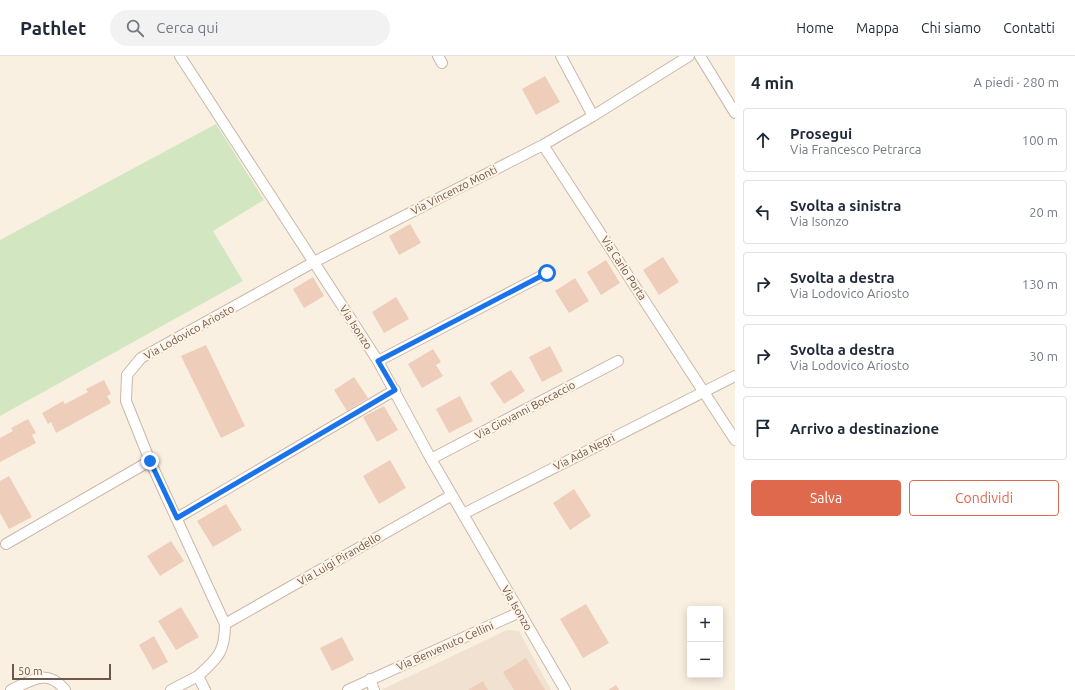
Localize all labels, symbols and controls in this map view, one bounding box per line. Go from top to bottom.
search box [110,10,390,46]
text: Pathlet [20,17,86,39]
icon: search [124,17,146,39]
text: Cerca qui [156,19,218,36]
text: Home [796,20,834,36]
text: Mappa [856,20,899,36]
text: Chi siamo [921,20,981,36]
text: Contatti [1003,20,1055,36]
text: 4 min [751,73,794,92]
text: A piedi · 280 m [974,75,1059,89]
text: Prosegui [790,125,852,142]
icon: ahead [752,129,774,151]
text: 100 m [1022,133,1058,147]
text: Via Francesco Petrarca [790,142,922,156]
street label: Via Vincenzo Monti [409,163,499,217]
text: Svolta a sinistra [790,197,901,214]
icon: left [752,201,774,223]
text: 20 m [1029,205,1058,219]
text: Via Isonzo [790,214,849,228]
street label: Via Carlo Porta [599,234,649,302]
route start [538,264,556,282]
text: Svolta a destra [790,269,895,286]
icon: right [752,273,774,295]
text: 130 m [1022,277,1058,291]
text: Via Lodovico Ariosto [790,286,909,300]
street label: Via Lodovico Ariosto [142,302,236,362]
street label: Via Isonzo [337,303,375,351]
text: Svolta a destra [790,341,895,358]
icon: right [752,345,774,367]
text: 30 m [1029,349,1058,363]
text: Via Lodovico Ariosto [790,358,909,372]
street label: Via Giovanni Boccaccio [473,378,577,442]
icon: arrive [752,417,774,439]
text: Arrivo a destinazione [790,420,939,437]
street label: Via Ada Negri [551,431,617,473]
route end [141,452,159,470]
button: Salva [751,480,901,516]
button: Condividi [909,480,1059,516]
street label: Via Luigi Pirandello [295,530,383,588]
street label: Via Isonzo [499,583,535,633]
map controls [687,606,723,678]
button: + [687,606,723,642]
street label: Via Benvenuto Cellini [395,619,495,673]
button: − [687,642,723,678]
scale bar [12,662,111,681]
text: 50 m [18,665,42,677]

